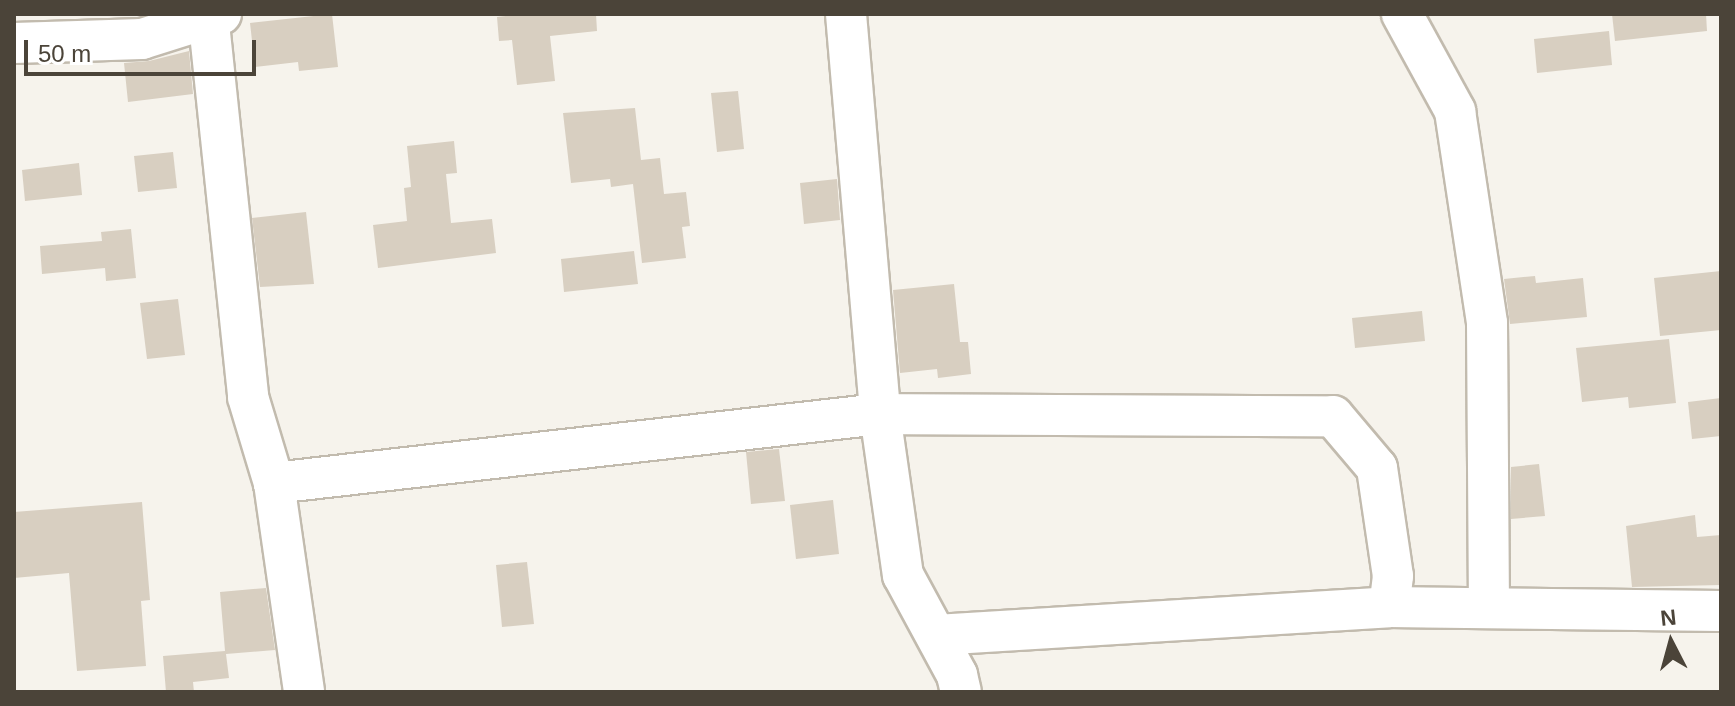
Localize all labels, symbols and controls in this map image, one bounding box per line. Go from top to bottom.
scale bar [28,24,260,74]
text: 50 m [38,40,91,67]
north arrow [1631,602,1711,682]
text: N [1659,604,1678,631]

